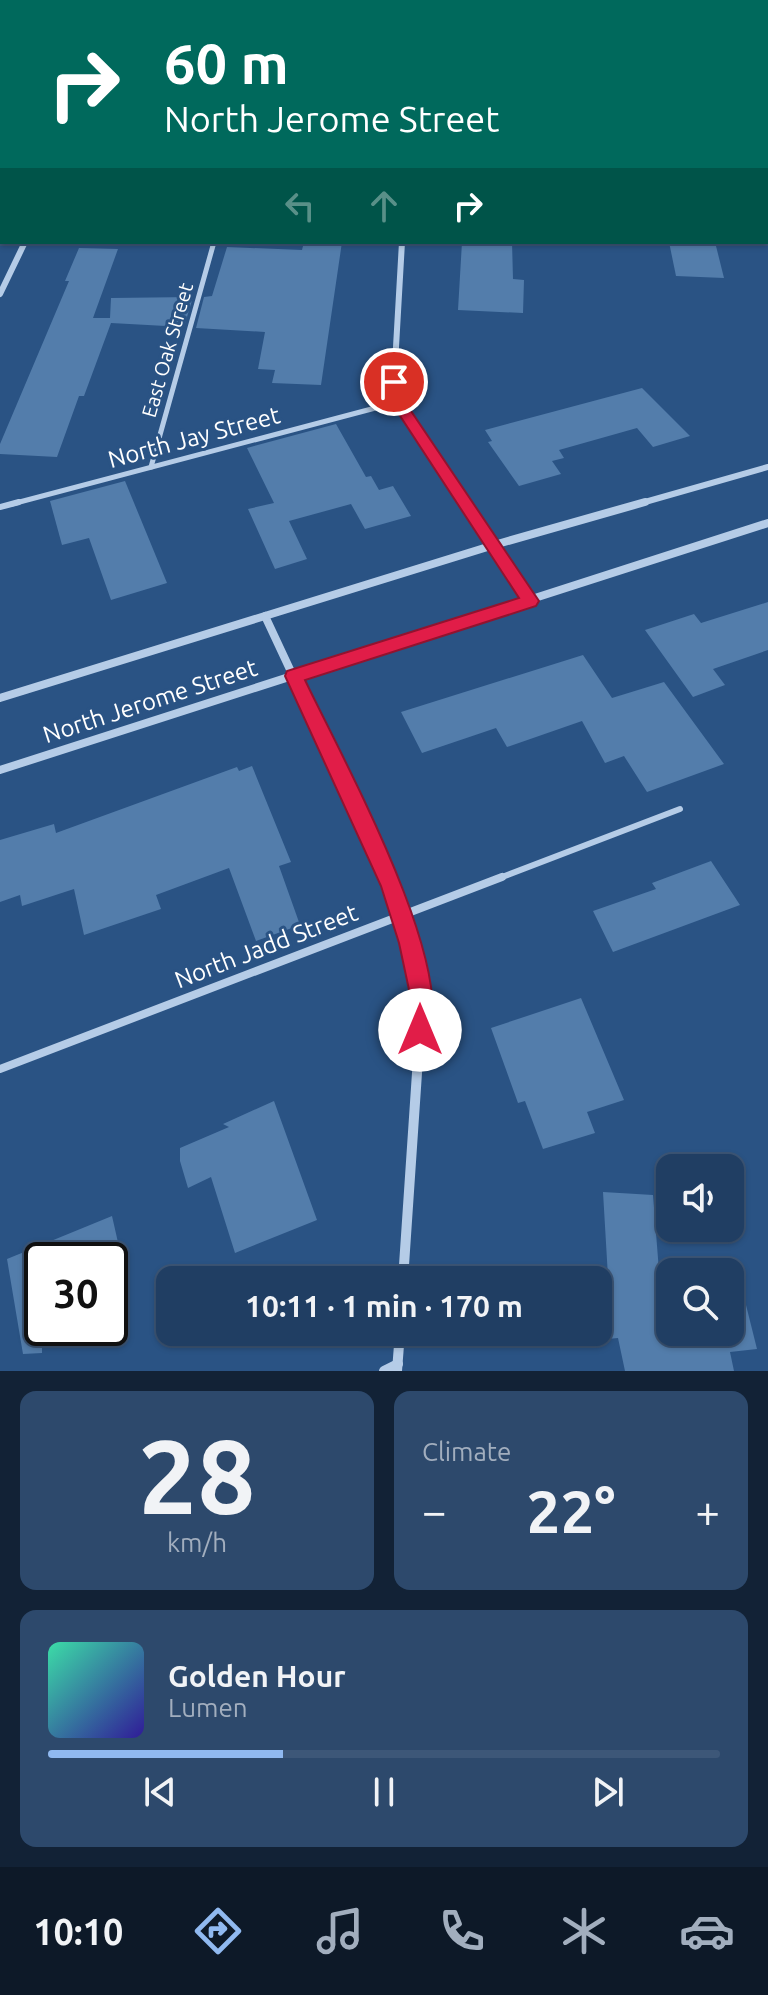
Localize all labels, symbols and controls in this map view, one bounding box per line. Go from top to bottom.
icon: right [32,32,136,136]
text: 60 m [164,32,289,95]
text: North Jerome Street [164,98,499,139]
icon: left [278,184,322,228]
icon: ahead [362,184,406,228]
icon: right [446,184,490,228]
street label: East Oak Street [137,280,197,420]
pin [360,348,428,416]
icon: arrive [372,360,416,404]
street label: North Jay Street [105,401,284,473]
street label: North Jerome Street [40,653,261,748]
street label: North Jadd Street [171,898,362,993]
position arrow [378,988,462,1072]
map controls [656,1154,744,1346]
button: sound [656,1154,744,1242]
speed limit sign: 30 [24,1242,128,1346]
button: search [656,1258,744,1346]
text: 10:11 · 1 min · 170 m [245,1289,523,1323]
text: 28 [138,1417,256,1534]
text: Climate [422,1437,511,1466]
text: 22° [527,1477,615,1544]
text: − [422,1486,447,1535]
text: + [695,1486,720,1535]
text: km/h [167,1528,227,1557]
text: Golden Hour [168,1659,346,1693]
text: Lumen [168,1693,248,1722]
icon: previous [138,1770,182,1814]
icon: pause [362,1770,406,1814]
icon: next [586,1770,630,1814]
icon: directions [190,1903,246,1959]
icon: music [312,1903,368,1959]
icon: phone [434,1903,490,1959]
icon: climate [556,1903,612,1959]
icon: car [679,1903,735,1959]
text: 10:10 [33,1911,123,1952]

